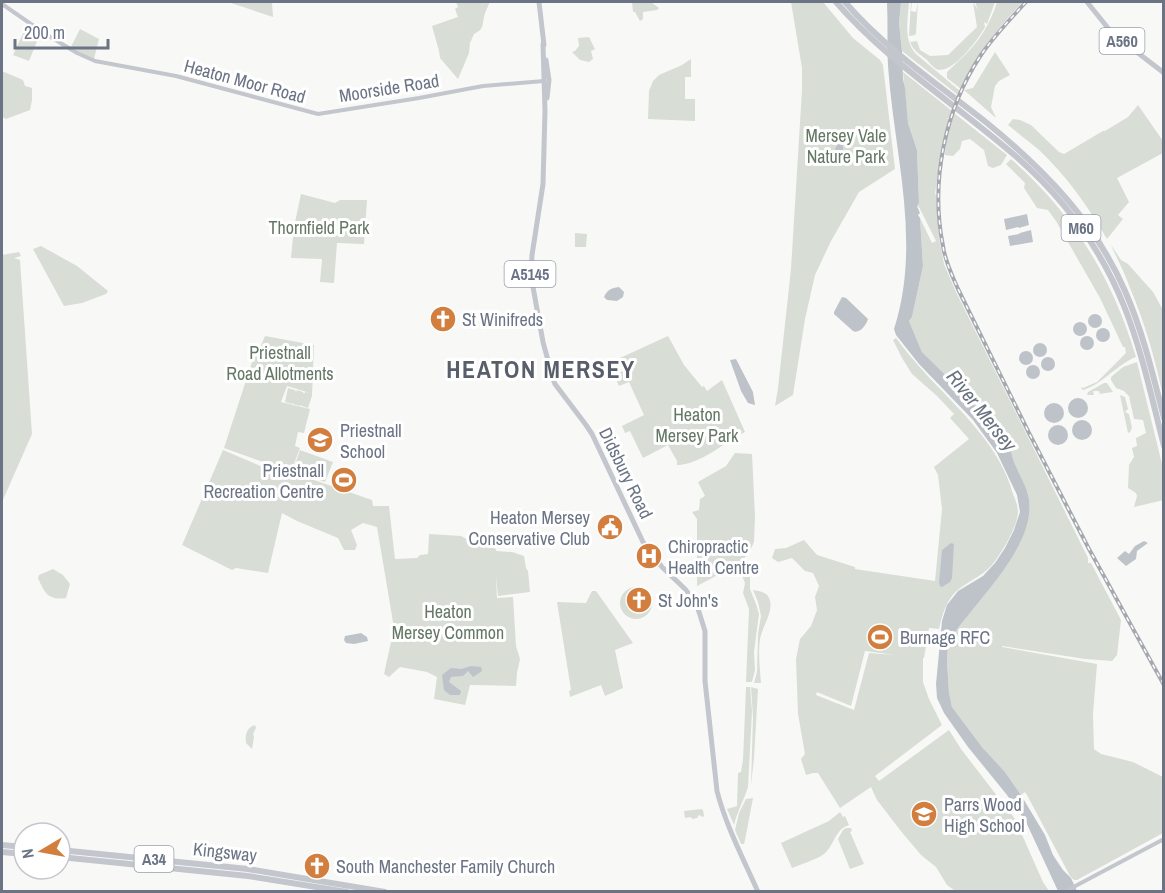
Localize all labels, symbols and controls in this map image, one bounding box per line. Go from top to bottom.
scale bar [15,12,108,50]
text: 200 m [24,20,65,45]
road number: A560 [1100,28,1144,54]
street label: Heaton Moor Road [182,53,308,109]
street label: Moorside Road [337,68,441,108]
park label: Mersey Vale Nature Park [806,123,886,169]
park label: Thornfield Park [269,215,370,240]
road number: M60 [1062,215,1100,241]
road number: A5145 [504,261,556,287]
church icon: St Winifreds [428,304,458,334]
place label: St Winifreds [462,307,543,332]
park label: Priestnall Road Allotments [226,340,334,386]
district label: HEATON MERSEY [446,353,636,385]
water label: River Mersey [941,364,1024,457]
park label: Heaton Mersey Park [656,402,739,448]
place label: Priestnall School [340,418,402,464]
street label: Didsbury Road [593,423,659,523]
school or university icon: Priestnall School [305,425,335,455]
place label: Priestnall Recreation Centre [203,458,324,504]
sports icon: Priestnall Recreation Centre [329,465,359,495]
place label: Heaton Mersey Conservative Club [469,505,591,551]
public building icon: Heaton Mersey Conservative Club [595,512,625,542]
place label: Chiropractic Health Centre [668,534,759,580]
hospital icon: Chiropractic Health Centre [634,541,664,571]
church icon: St John's [624,585,654,615]
place label: St John's [658,588,718,613]
park label: Heaton Mersey Common [392,599,504,645]
sports icon: Burnage RFC [865,622,895,652]
place label: Burnage RFC [900,625,990,650]
place label: Parrs Wood High School [944,792,1024,838]
school or university icon: Parrs Wood High School [909,799,939,829]
north arrow [12,821,72,881]
street label: Kingsway [192,836,259,868]
road number: A34 [134,846,174,872]
text: N [16,847,39,860]
church icon: South Manchester Family Church [302,851,332,881]
place label: South Manchester Family Church [336,854,555,879]

